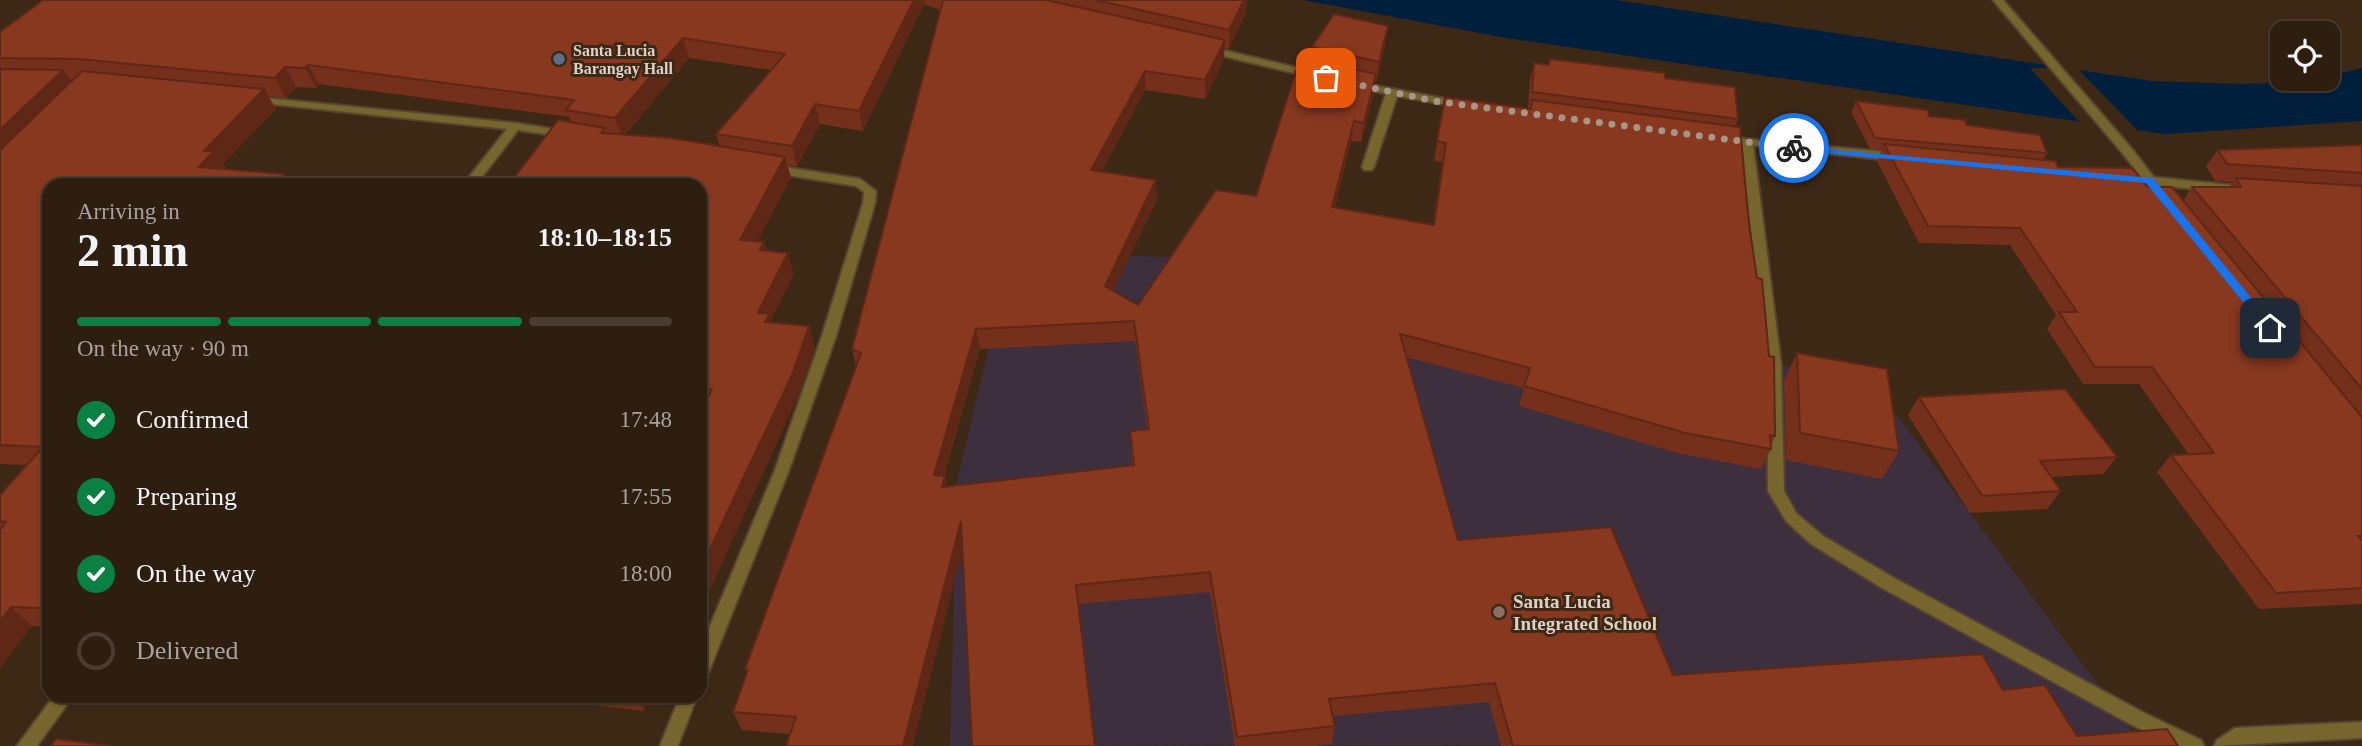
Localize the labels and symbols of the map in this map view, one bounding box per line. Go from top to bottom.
place label: Santa Lucia Barangay Hall [573,42,674,78]
pin [1296,48,1356,108]
marker: Santa Lucia Barangay Hall [551,51,567,67]
courier [1759,113,1829,183]
pin [2240,298,2300,358]
place label: Santa Lucia Integrated School [1513,591,1657,634]
marker: Santa Lucia Integrated School [1491,604,1507,620]

